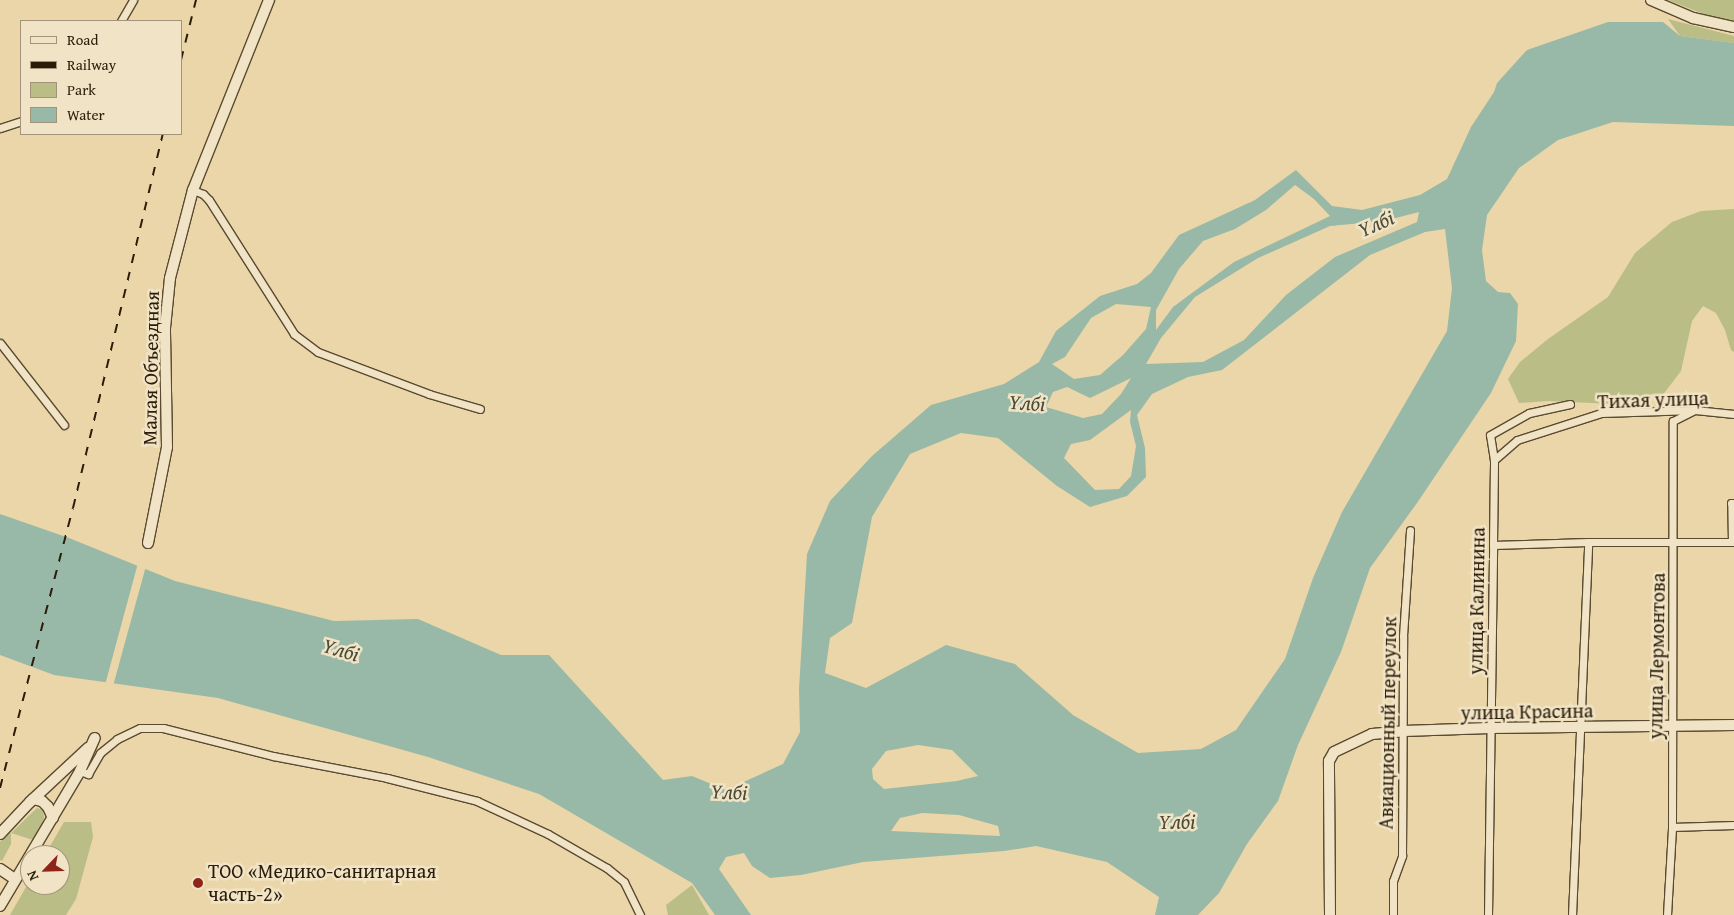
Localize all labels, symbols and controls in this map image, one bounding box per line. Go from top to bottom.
legend [20,20,182,135]
text: Road [67,29,98,50]
text: Railway [67,54,116,75]
text: Park [67,79,96,100]
text: Water [67,104,105,125]
water label: Үлбі [1354,205,1398,243]
street label: Малая Объездная [137,291,163,445]
street label: Тихая улица [1597,385,1709,413]
water label: Үлбі [1008,389,1046,417]
street label: улица Калинина [1463,527,1489,675]
street label: улица Лермонтова [1643,573,1669,739]
street label: Авиационный переулок [1373,616,1401,830]
water label: Үлбі [320,633,362,667]
street label: улица Красина [1460,698,1594,724]
water label: Үлбі [710,779,748,805]
water label: Үлбі [1159,809,1195,835]
north arrow [20,845,70,895]
place label: ТОО «Медико-санитарная часть-2» [208,859,436,906]
text: N [21,867,43,884]
marker: ТОО «Медико-санитарная часть-2» [192,877,204,889]

